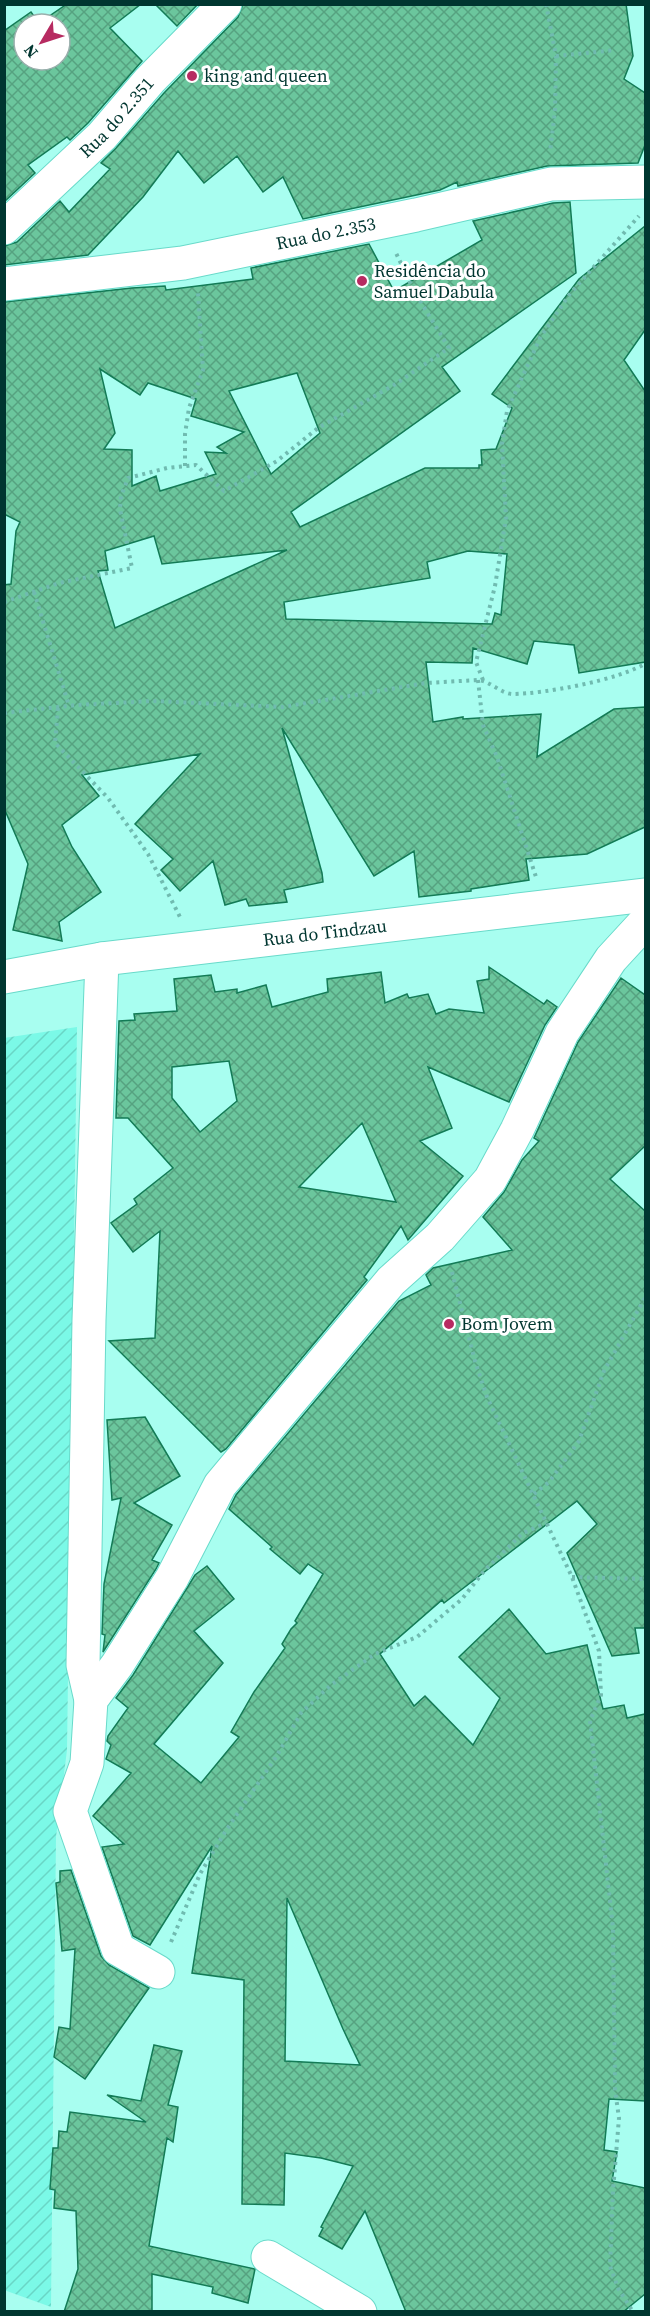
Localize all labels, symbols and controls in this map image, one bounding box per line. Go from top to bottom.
north arrow [12,12,72,72]
text: N [18,40,43,63]
place label: king and queen [204,63,328,88]
marker: king and queen [185,69,199,83]
street label: Rua do 2.351 [73,71,159,163]
street label: Rua do 2.353 [274,211,378,256]
place label: Residência do Samuel Dabula [374,258,495,304]
marker: Residência do Samuel Dabula [355,274,369,288]
street label: Rua do Tindzau [261,913,388,952]
place label: Bom Jovem [461,1311,553,1336]
marker: Bom Jovem [442,1317,456,1331]

